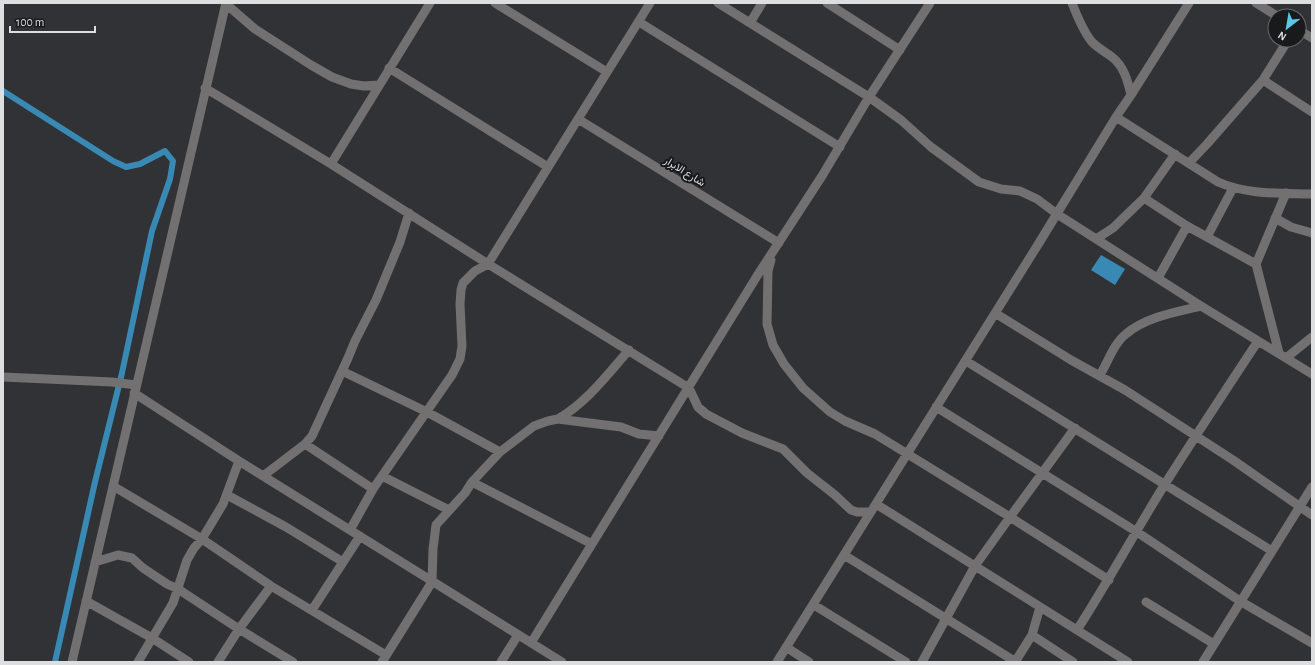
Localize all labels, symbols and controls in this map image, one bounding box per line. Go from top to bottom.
scale bar [10,8,95,34]
north arrow [1267,8,1307,48]
text: 100 m [16,16,44,28]
text: N [1276,29,1288,43]
street label: شارع الابرار [660,154,707,190]

